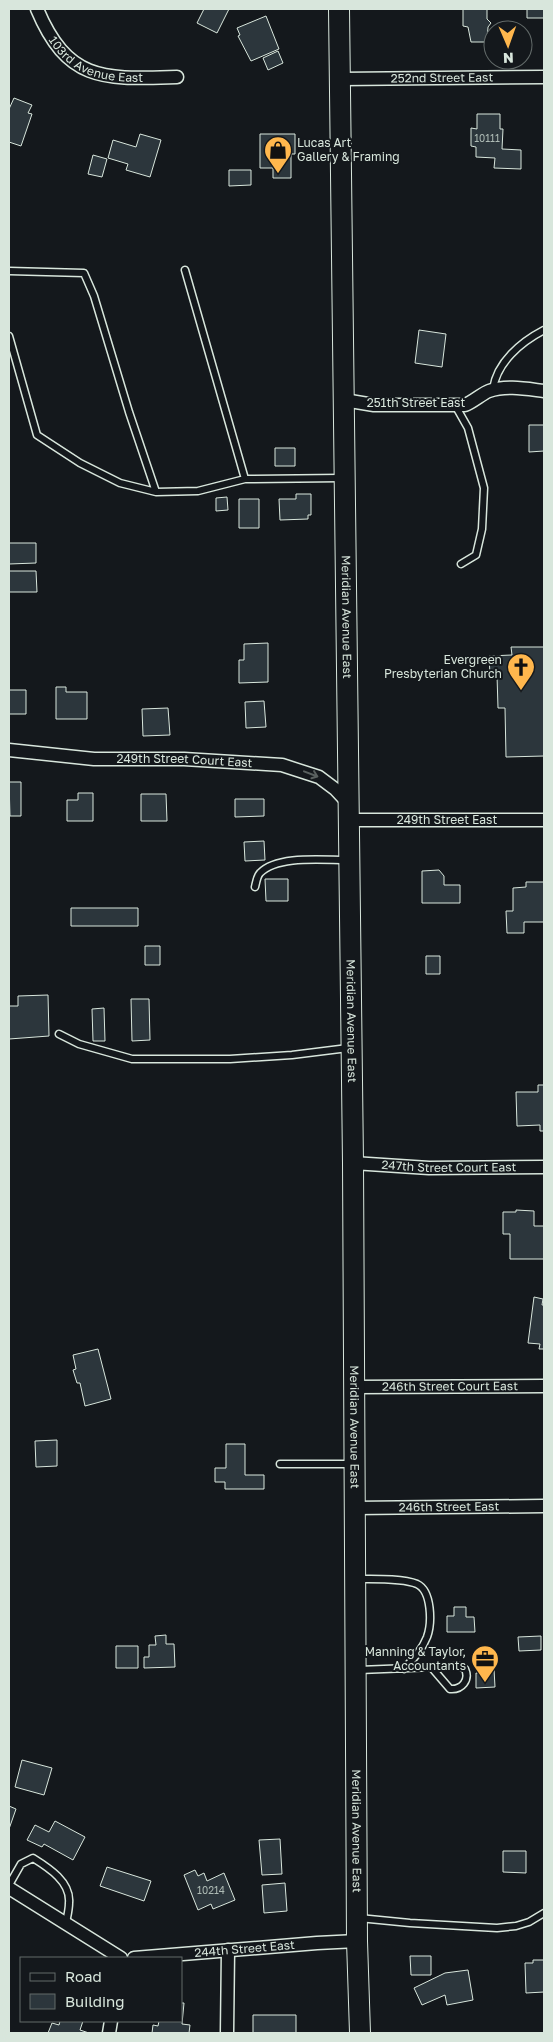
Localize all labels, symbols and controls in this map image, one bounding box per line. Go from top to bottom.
north arrow [483,20,533,70]
street label: 103rd Avenue East [46,33,143,85]
text: N [503,50,514,67]
street label: 252nd Street East [391,69,493,86]
house number: 10111 [474,132,500,144]
shop icon: Lucas Art Gallery & Framing [263,135,293,174]
place label: Lucas Art Gallery & Framing [297,135,400,164]
street label: 251th Street East [367,395,465,410]
street label: Meridian Avenue East [339,555,355,679]
place label: Evergreen Presbyterian Church [384,652,502,681]
church icon: Evergreen Presbyterian Church [506,652,536,691]
street label: 249th Street Court East [117,751,253,770]
one-way arrow [303,770,318,779]
street label: 249th Street East [397,812,497,827]
street label: Meridian Avenue East [344,959,360,1083]
street label: 247th Street Court East [381,1157,517,1175]
street label: Meridian Avenue East [347,1365,363,1489]
street label: 246th Street Court East [382,1378,518,1394]
street label: 246th Street East [399,1498,500,1515]
place label: Manning & Taylor, Accountants [365,1644,466,1673]
office icon: Manning & Taylor, Accountants [470,1644,500,1683]
street label: Meridian Avenue East [349,1769,365,1893]
house number: 10214 [197,1884,225,1896]
street label: 244th Street East [194,1937,296,1960]
legend [20,1957,182,2022]
text: Road [65,1967,102,1985]
text: Building [65,1992,125,2010]

